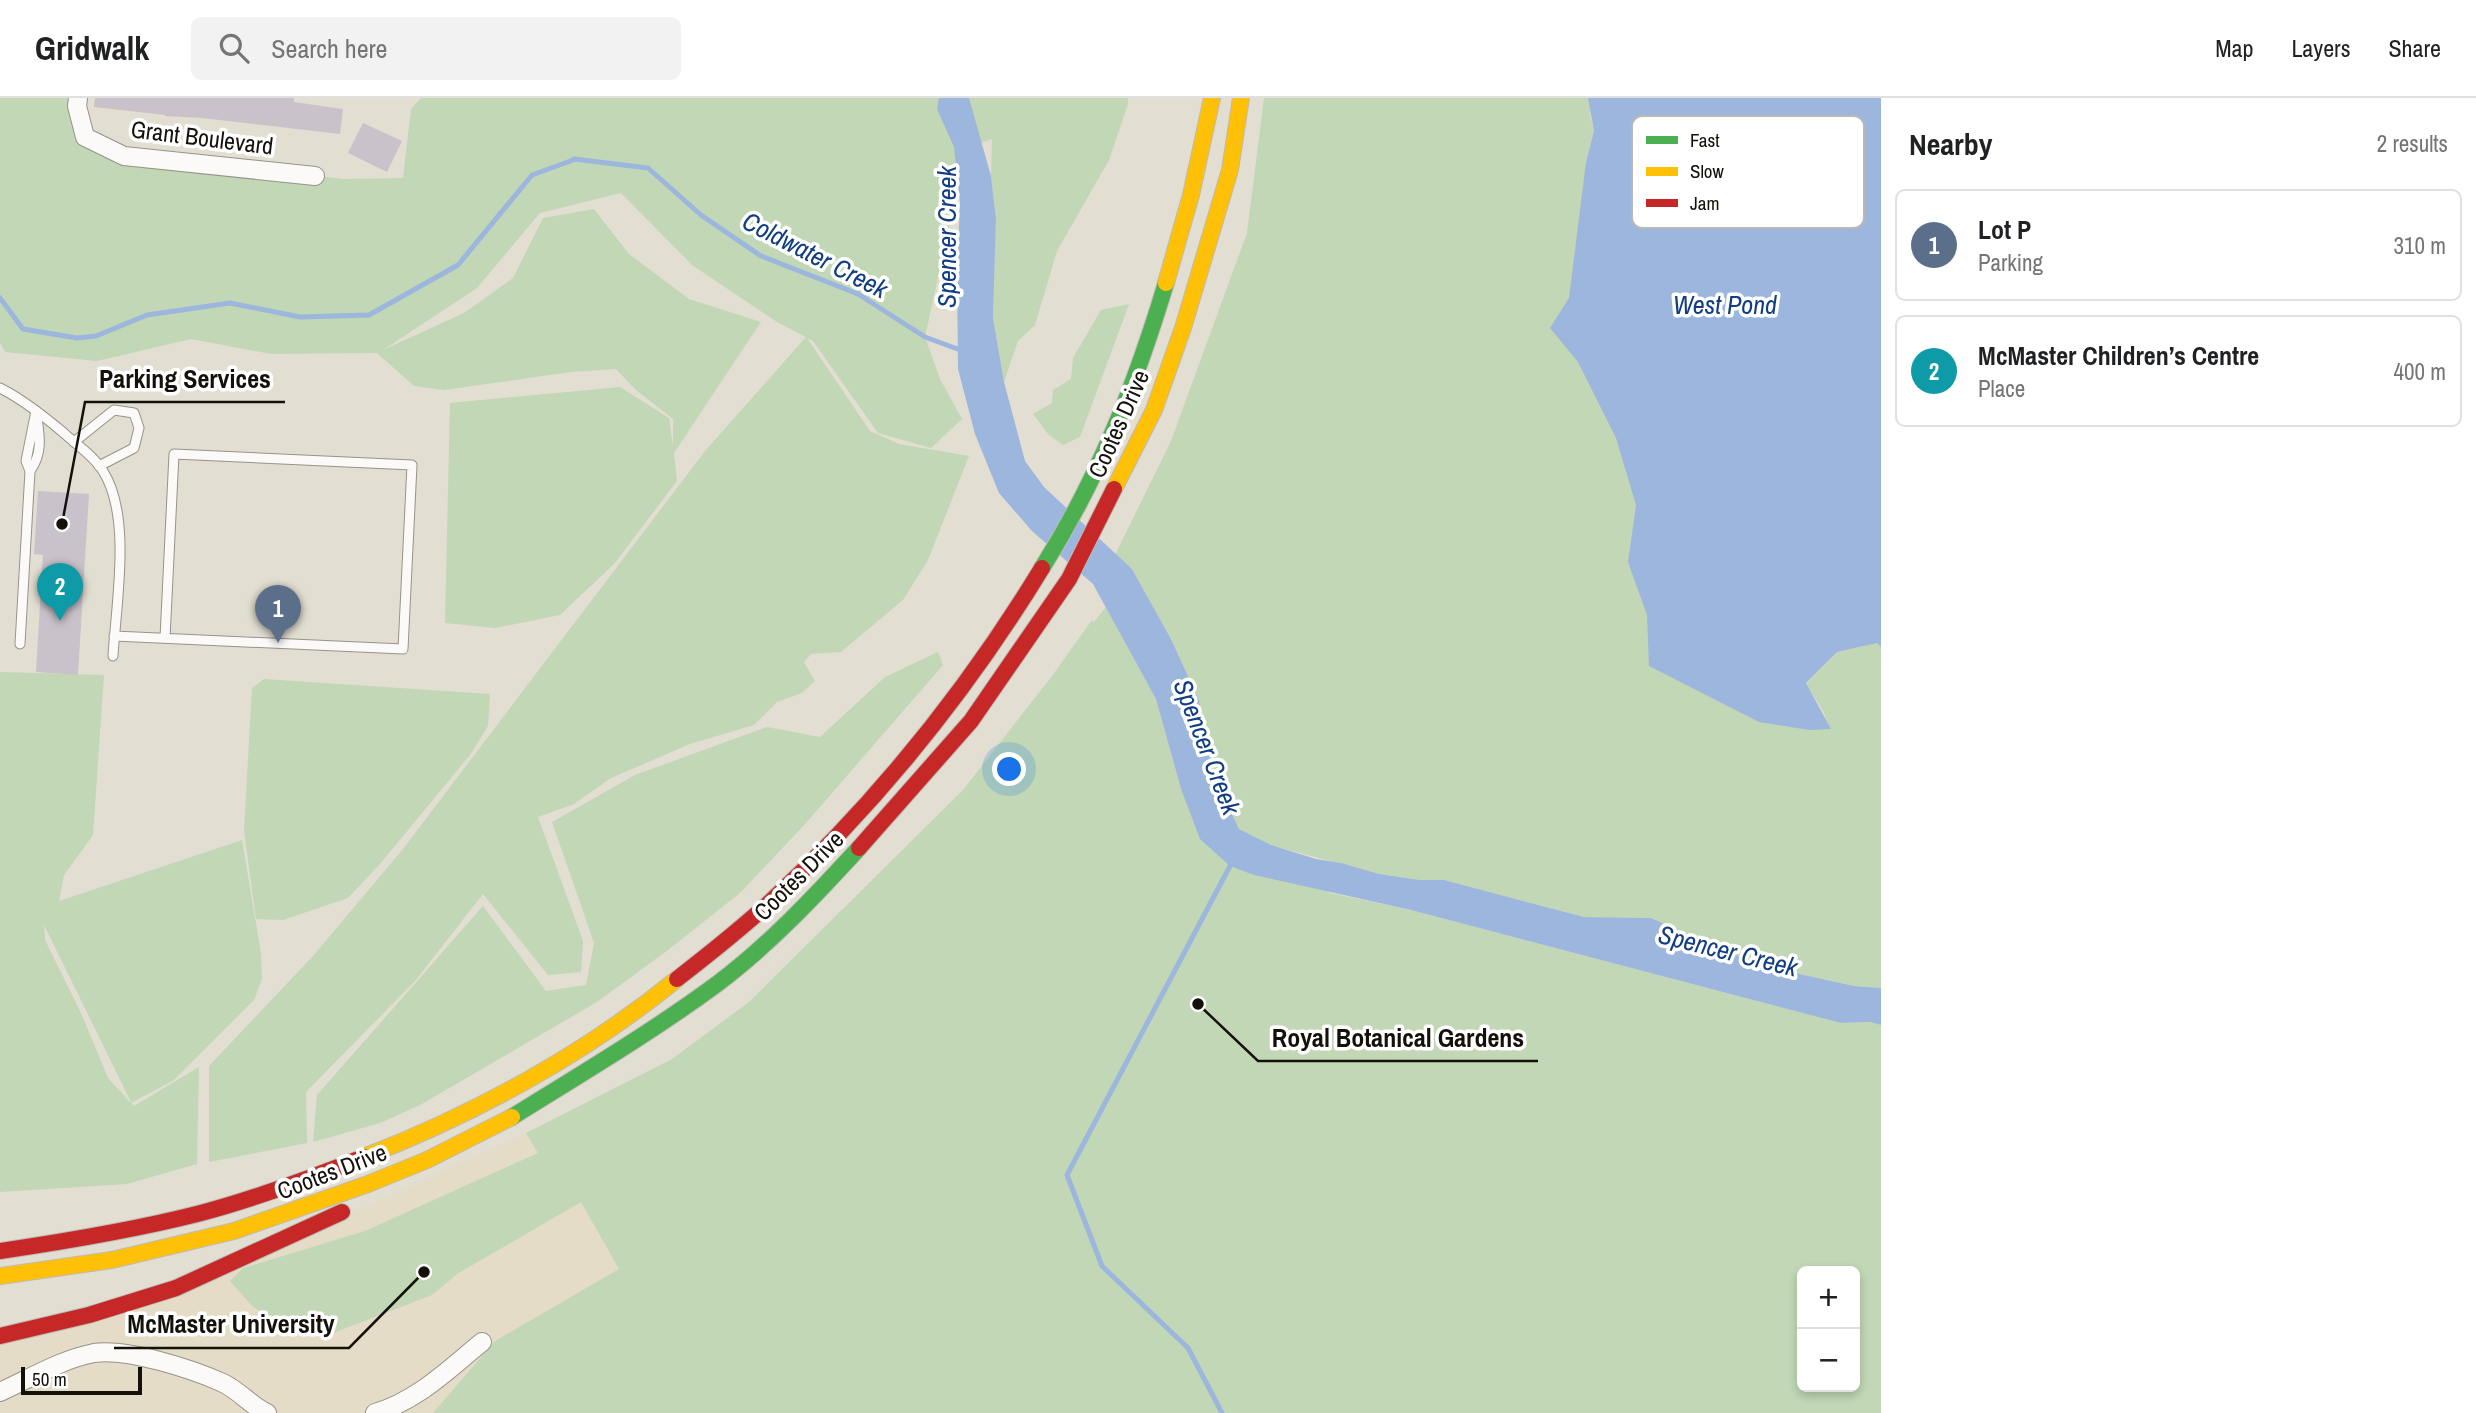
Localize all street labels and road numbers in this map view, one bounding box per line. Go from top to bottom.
street label: Grant Boulevard [129,112,275,162]
street label: Cootes Drive [1080,365,1156,483]
street label: Cootes Drive [746,823,850,927]
street label: Cootes Drive [272,1136,391,1207]

